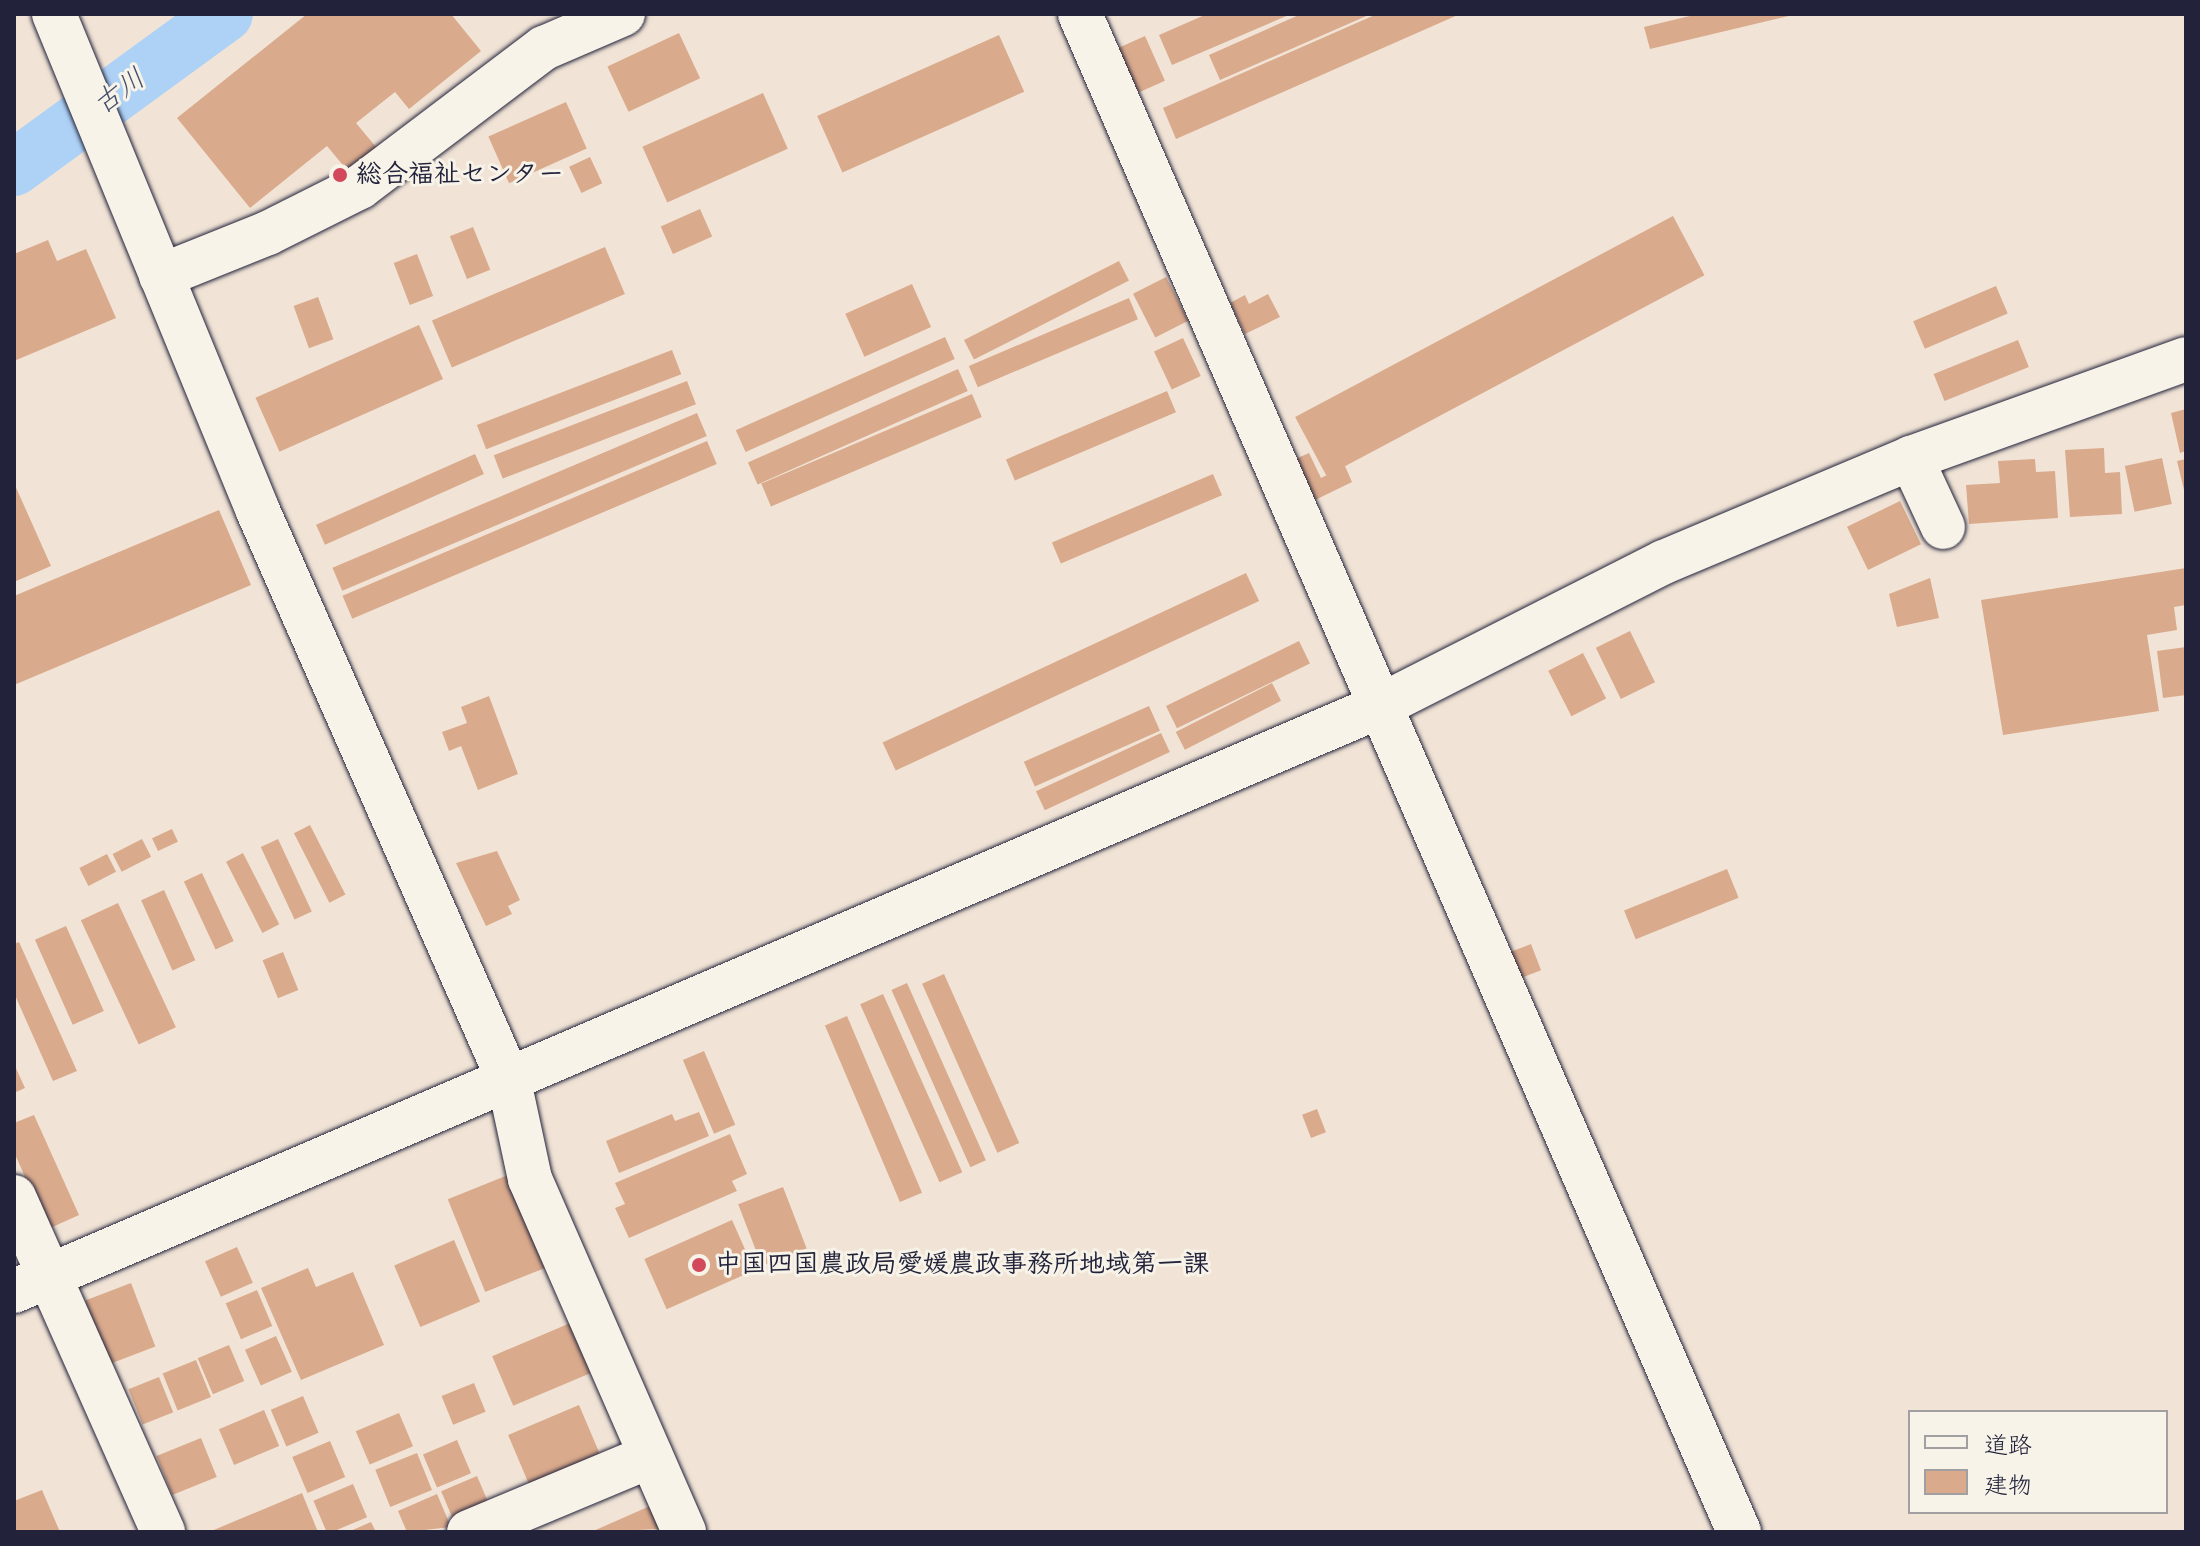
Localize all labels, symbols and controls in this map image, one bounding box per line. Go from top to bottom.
water label: 古川 [86,61,152,121]
place label: 総合福祉センター [356,159,564,191]
marker: 総合福祉センター [331,166,349,184]
place label: 中国四国農政局愛媛農政事務所地域第一課 [715,1249,1209,1281]
marker: 中国四国農政局愛媛農政事務所地域第一課 [690,1256,708,1274]
legend [1908,1410,2168,1514]
text: 道路 [1984,1431,2032,1459]
text: 建物 [1984,1471,2032,1499]

